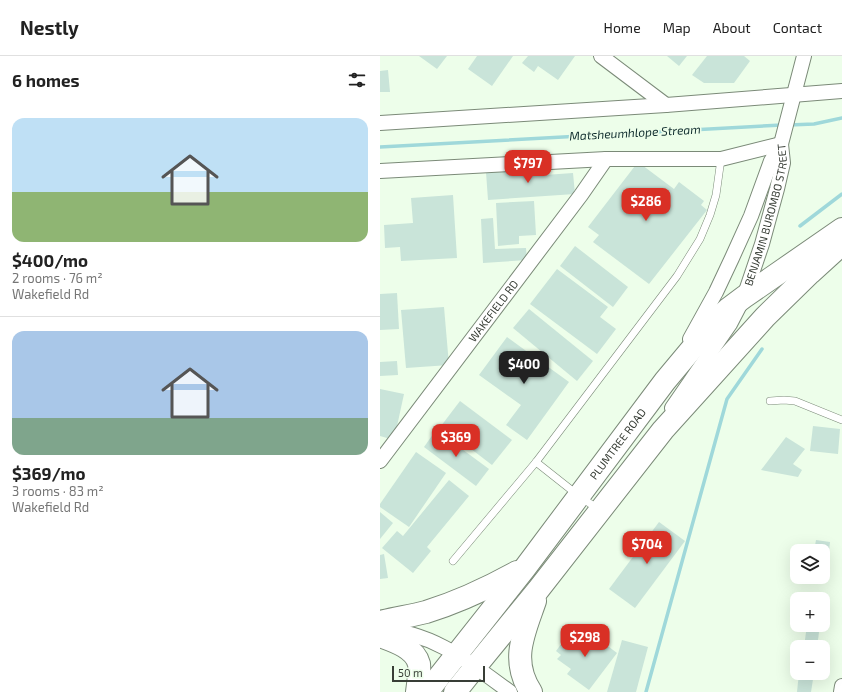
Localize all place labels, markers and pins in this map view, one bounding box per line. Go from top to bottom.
pin: $797 [504,150,552,184]
pin: $286 [622,188,670,222]
pin: $400 [500,351,548,385]
pin: $369 [432,424,480,458]
pin: $704 [623,531,671,565]
pin: $298 [561,624,609,658]

